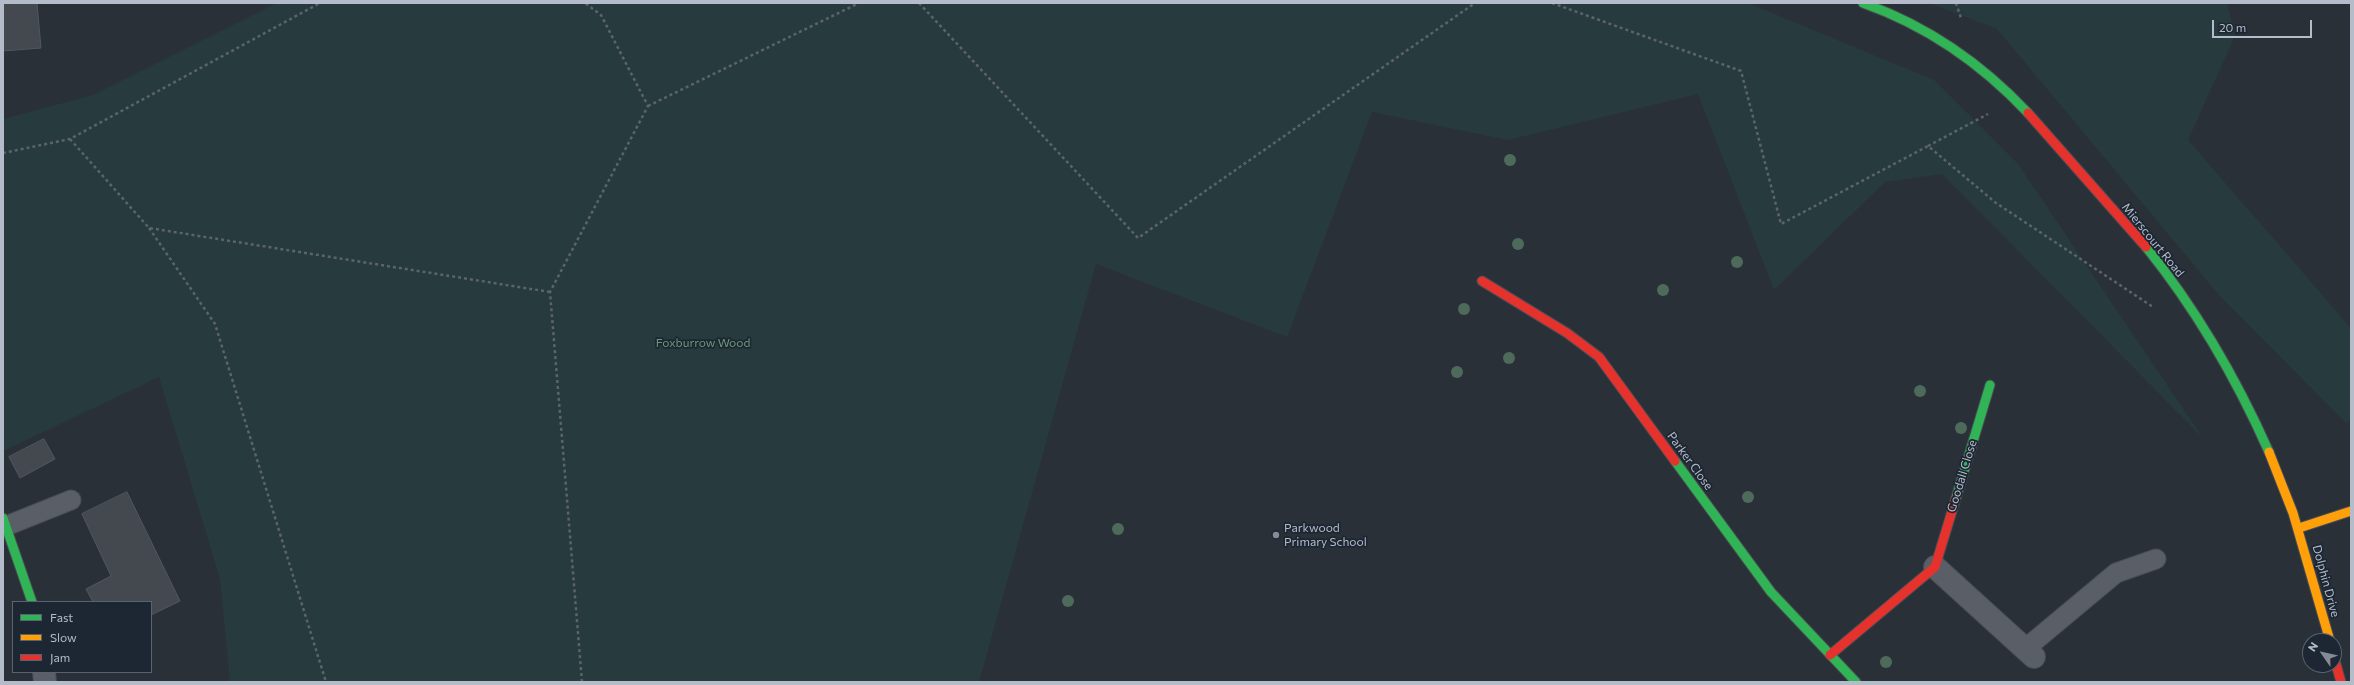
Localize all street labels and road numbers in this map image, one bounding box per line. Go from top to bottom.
street label: Mierscourt Road [2119,200,2187,280]
street label: Parker Close [1664,429,1716,493]
street label: Goodall Close [1944,438,1980,514]
street label: Dolphin Drive [2309,543,2343,619]

